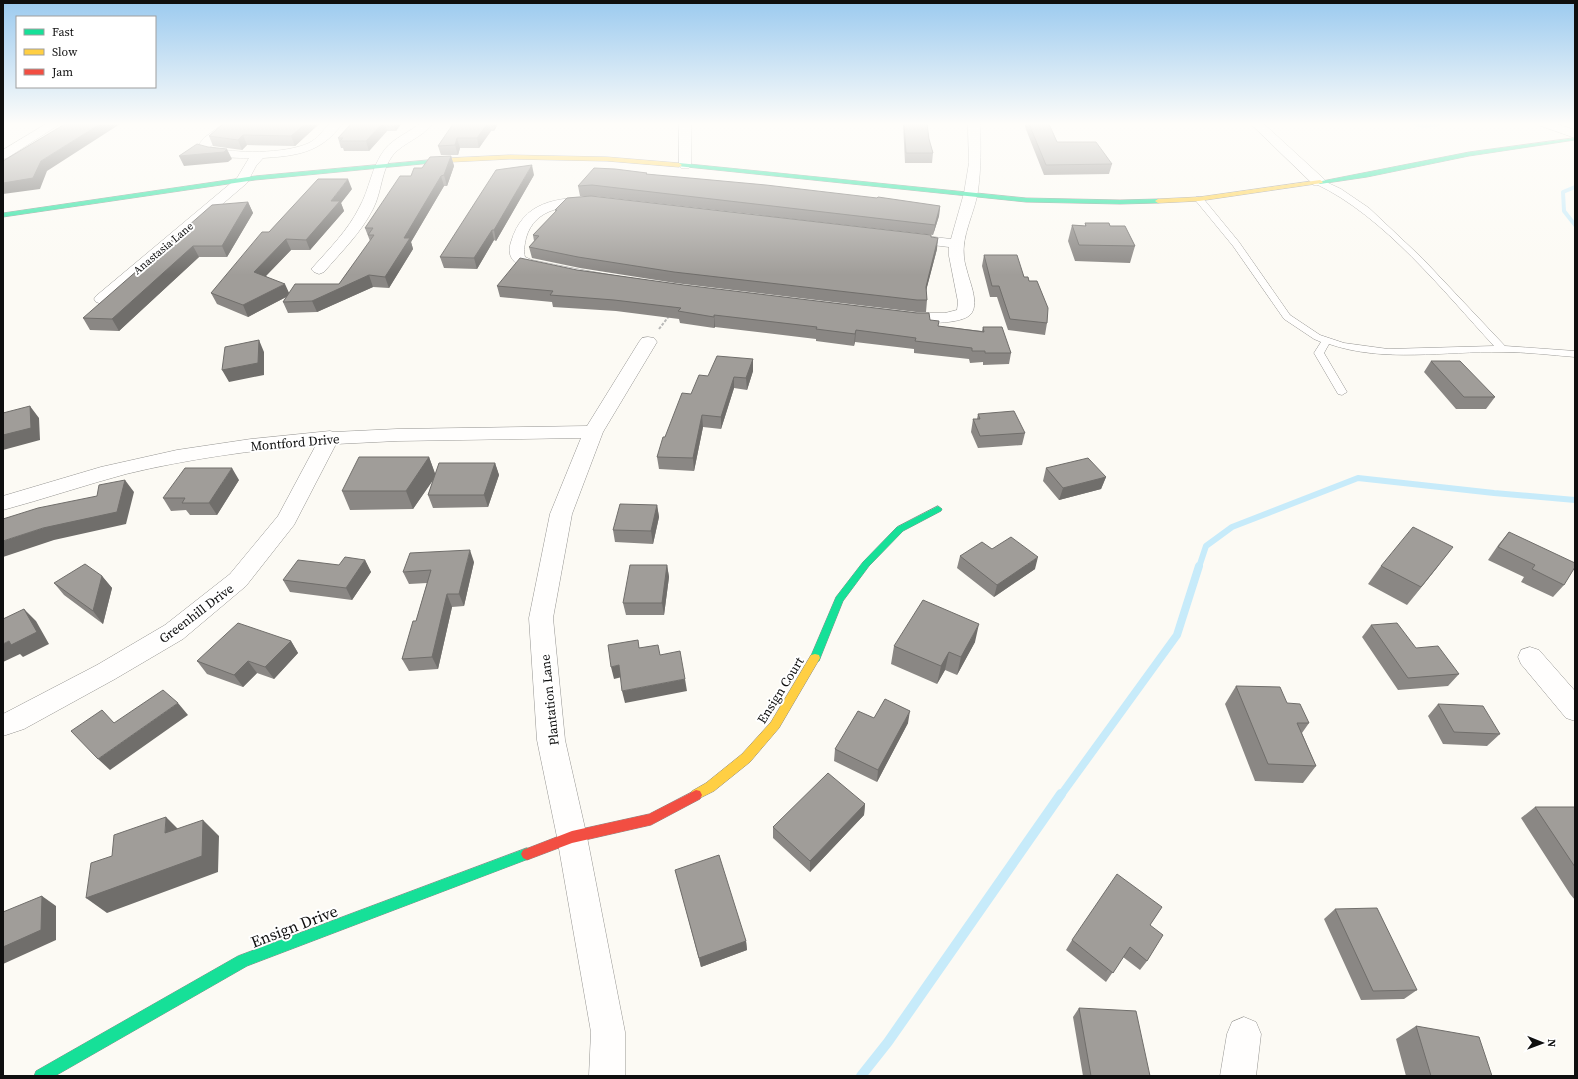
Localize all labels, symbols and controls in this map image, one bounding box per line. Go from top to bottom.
legend [16,16,156,88]
text: Fast [52,24,74,40]
text: Slow [52,44,78,60]
text: Jam [51,64,73,80]
street label: Anastasia Lane [130,219,197,278]
street label: Montford Drive [250,430,341,455]
street label: Greenhill Drive [156,580,237,647]
street label: Plantation Lane [536,653,563,746]
street label: Ensign Court [753,653,808,727]
street label: Ensign Drive [247,899,341,953]
north arrow [1522,1023,1562,1063]
text: N [1544,1039,1559,1047]

